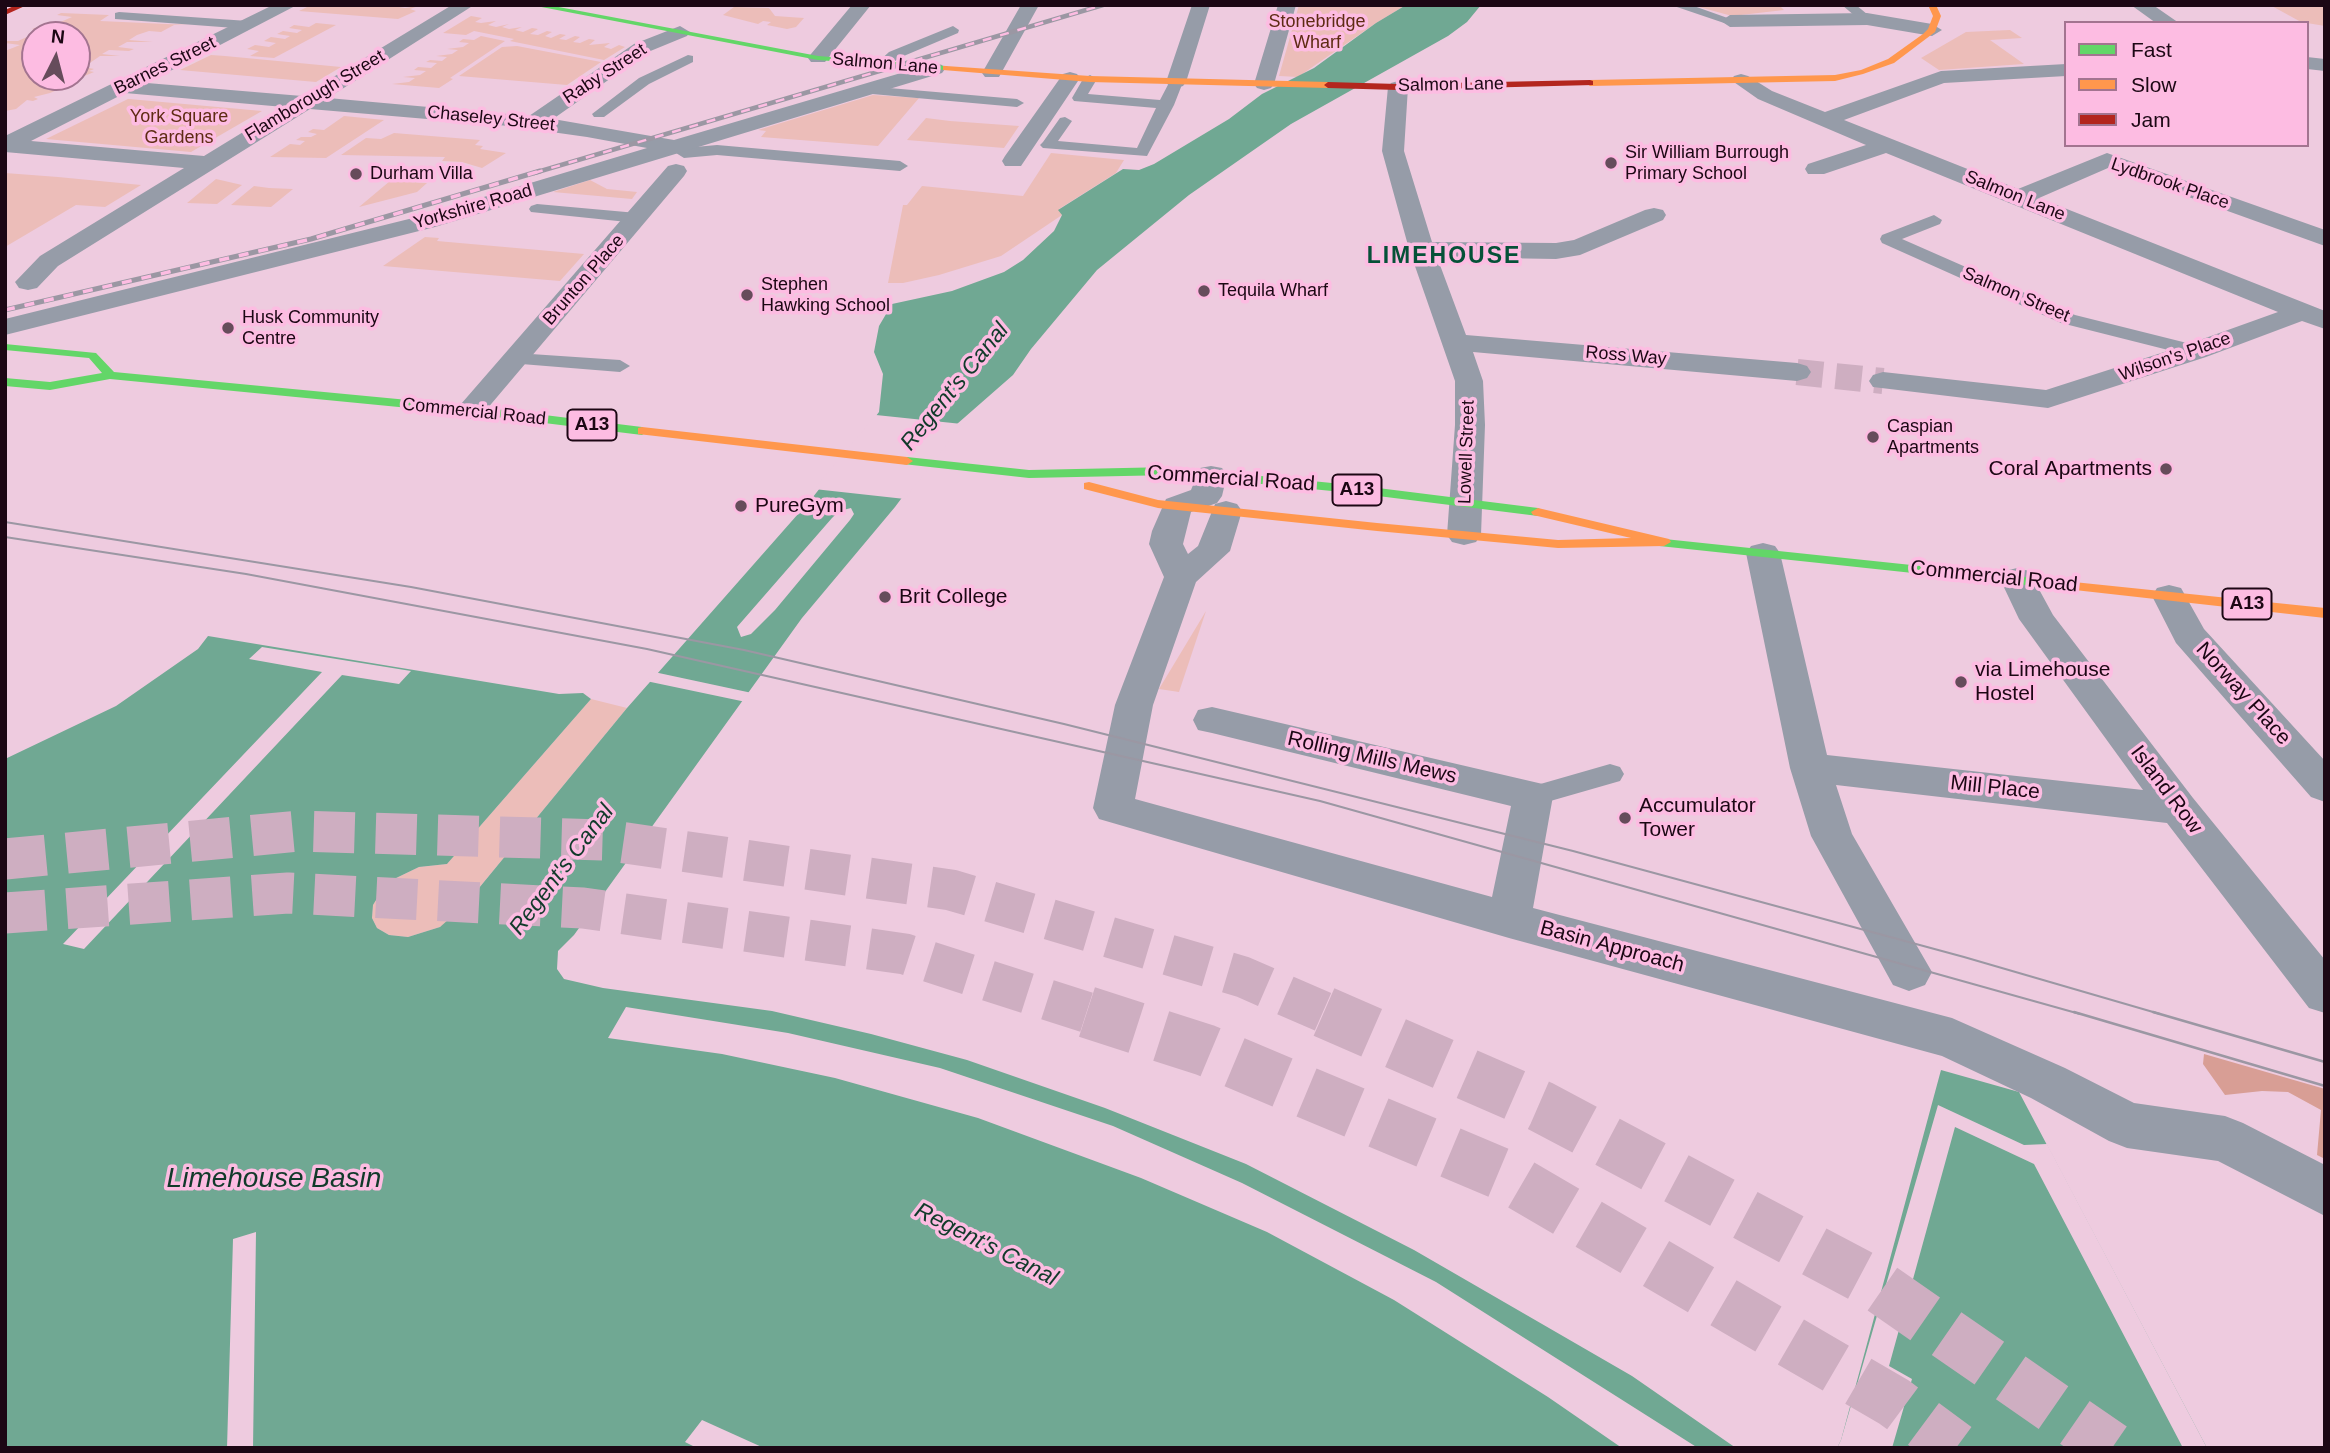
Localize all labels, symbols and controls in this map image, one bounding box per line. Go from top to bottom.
park label: Stonebridge Wharf [1268,11,1366,54]
north arrow [21,21,91,91]
legend [2064,21,2309,147]
text: N [50,25,66,48]
street label: Barnes Street [111,32,219,100]
text: Fast [2131,38,2172,61]
street label: Raby Street [559,39,651,109]
street label: Flamborough Street [241,46,389,146]
street label: Salmon Lane [831,49,939,79]
street label: Salmon Lane [1398,73,1504,97]
text: Slow [2131,73,2177,96]
street label: Chaseley Street [426,102,556,136]
park label: York Square Gardens [130,106,228,148]
text: Jam [2131,108,2171,131]
place label: Sir William Burrough Primary School [1625,142,1789,184]
street label: Lydbrook Place [2108,154,2232,214]
marker: Sir William Burrough Primary School [1603,155,1619,171]
place label: Durham Villa [370,163,473,185]
marker: Durham Villa [348,166,364,182]
street label: Salmon Lane [1962,166,2068,226]
street label: Yorkshire Road [411,180,535,234]
street label: Brunton Place [539,230,629,330]
district label: LIMEHOUSE [1368,243,1520,271]
street label: Salmon Street [1959,263,2073,327]
place label: Stephen Hawking School [761,274,890,316]
place label: Tequila Wharf [1218,280,1328,302]
marker: Tequila Wharf [1196,283,1212,299]
marker: Stephen Hawking School [739,287,755,303]
place label: Husk Community Centre [242,307,379,350]
water label: Regent's Canal [895,317,1015,457]
marker: Husk Community Centre [220,320,236,336]
street label: Wilson's Place [2116,328,2234,386]
street label: Ross Way [1585,342,1667,370]
street label: Commercial Road [401,394,547,430]
street label: Lowell Street [1454,400,1480,504]
road number: A13 [568,410,616,440]
place label: Caspian Apartments [1887,416,1979,458]
marker: Caspian Apartments [1865,429,1881,445]
place label: Coral Apartments [1989,456,2152,482]
street label: Commercial Road [1146,461,1316,497]
marker: Coral Apartments [2158,461,2174,477]
road number: A13 [1332,475,1382,505]
place label: PureGym [755,493,844,519]
marker: PureGym [733,498,749,514]
street label: Commercial Road [1909,556,2079,598]
place label: Brit College [899,584,1008,610]
marker: Brit College [877,589,893,605]
road number: A13 [2222,589,2272,620]
street label: Norway Place [2190,637,2296,751]
place label: via Limehouse Hostel [1975,657,2110,707]
marker: via Limehouse Hostel [1953,674,1969,690]
street label: Rolling Mills Mews [1285,726,1459,790]
street label: Island Row [2125,741,2207,839]
street label: Mill Place [1949,771,2041,805]
place label: Accumulator Tower [1639,793,1756,843]
water label: Regent's Canal [504,799,620,941]
marker: Accumulator Tower [1617,810,1633,826]
street label: Basin Approach [1537,916,1687,978]
water label: Limehouse Basin [167,1162,381,1196]
water label: Regent's Canal [910,1197,1062,1293]

